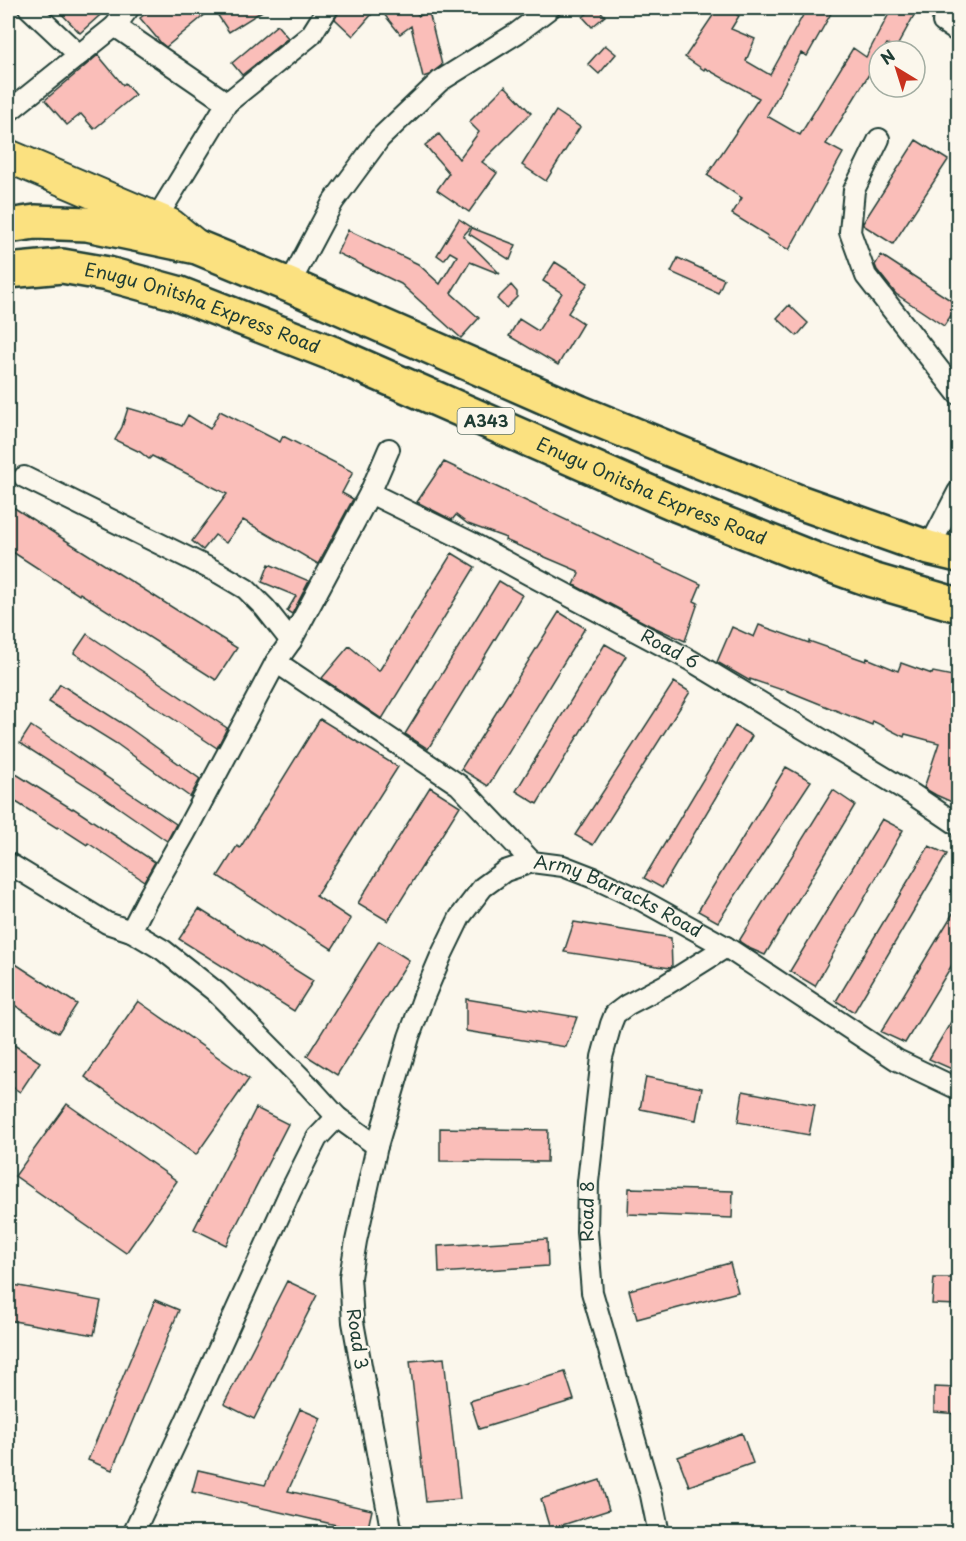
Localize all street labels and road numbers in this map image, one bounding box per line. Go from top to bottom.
street label: Enugu Onitsha Express Road [83,255,324,359]
road number: A343 [458,408,514,434]
street label: Enugu Onitsha Express Road [533,430,771,551]
street label: Road 6 [636,621,705,675]
street label: Army Barracks Road [532,847,708,943]
street label: Road 8 [572,1181,600,1243]
street label: Road 3 [341,1306,376,1371]

